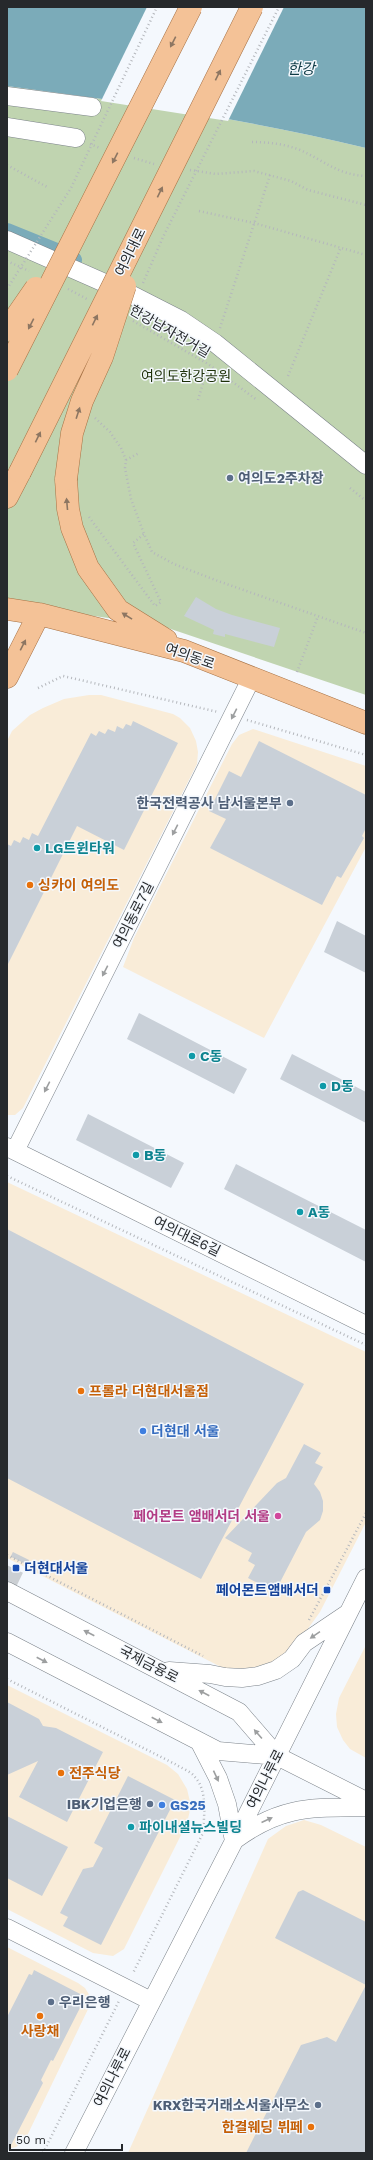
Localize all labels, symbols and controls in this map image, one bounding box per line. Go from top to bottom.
one-way arrow [170,36,176,48]
water label: 한강 [287,60,317,78]
one-way arrow [214,69,221,81]
one-way arrow [112,152,118,164]
one-way arrow [157,186,163,197]
street label: 여의대로 [112,225,149,279]
street label: 한강남자전거길 [127,302,213,360]
one-way arrow [92,315,99,326]
one-way arrow [28,318,34,330]
park label: 여의도한강공원 [141,368,231,384]
one-way arrow [75,407,81,419]
one-way arrow [34,431,41,443]
place label: 여의도2주차장 [238,470,324,486]
marker: 여의도2주차장 [225,473,235,483]
one-way arrow [64,498,71,510]
one-way arrow [121,612,133,619]
one-way arrow [20,640,26,651]
street label: 여의동로 [163,640,217,672]
one-way arrow [230,708,237,719]
place label: 한국전력공사 남서울본부 [136,795,282,811]
marker: 한국전력공사 남서울본부 [285,798,295,808]
one-way arrow [172,824,179,836]
place label: LG트윈타워 [45,840,115,856]
marker: LG트윈타워 [32,843,42,853]
place label: 싱카이 여의도 [38,877,119,893]
street label: 여의동로7길 [109,879,157,951]
marker: 싱카이 여의도 [25,880,35,890]
one-way arrow [102,965,108,977]
place label: C동 [200,1048,223,1064]
marker: C동 [187,1051,197,1061]
place label: D동 [331,1078,354,1094]
marker: D동 [318,1081,328,1091]
one-way arrow [43,1082,50,1093]
place label: B동 [144,1147,167,1163]
marker: B동 [131,1150,141,1160]
place label: A동 [308,1204,330,1220]
marker: A동 [295,1207,305,1217]
street label: 여의대로6길 [151,1213,223,1259]
place label: 프롤라 더현대서울점 [89,1383,209,1399]
marker: 프롤라 더현대서울점 [76,1386,86,1396]
place label: 더현대 서울 [151,1423,220,1439]
marker: 더현대 서울 [138,1426,148,1436]
place label: 페어몬트 앰배서더 서울 [133,1508,270,1524]
marker: 페어몬트 앰배서더 서울 [273,1511,283,1521]
place label: 더현대서울 [24,1560,89,1576]
marker: 더현대서울 [11,1563,21,1573]
place label: 페어몬트앰배서더 [216,1582,319,1598]
marker: 페어몬트앰배서더 [322,1585,332,1595]
one-way arrow [83,1630,95,1636]
one-way arrow [310,1631,321,1639]
street label: 국제금융로 [117,1642,181,1686]
one-way arrow [36,1657,47,1663]
one-way arrow [198,1690,210,1697]
one-way arrow [152,1716,163,1723]
one-way arrow [253,1729,262,1739]
street label: 여의나루로 [243,1747,287,1811]
place label: 전주식당 [69,1765,121,1781]
marker: 전주식당 [56,1768,66,1778]
one-way arrow [213,1770,219,1781]
place label: IBK기업은행 [67,1796,142,1812]
place label: GS25 [170,1797,206,1813]
marker: IBK기업은행 [145,1799,155,1809]
marker: GS25 [157,1800,167,1810]
one-way arrow [261,1817,273,1824]
place label: 파이내셜뉴스빌딩 [139,1819,242,1835]
marker: 파이내셜뉴스빌딩 [126,1822,136,1832]
place label: 우리은행 [59,1994,111,2010]
marker: 우리은행 [46,1997,56,2007]
marker: 사랑채 [35,2011,45,2021]
place label: 사랑채 [21,2023,59,2039]
street label: 여의나루로 [90,2045,134,2109]
place label: KRX한국거래소서울사무소 [153,2097,310,2113]
marker: KRX한국거래소서울사무소 [313,2100,323,2110]
place label: 한결웨딩 뷔페 [222,2119,303,2135]
marker: 한결웨딩 뷔페 [306,2122,316,2132]
scale bar [10,2126,122,2152]
text: 50 m [16,2133,46,2147]

